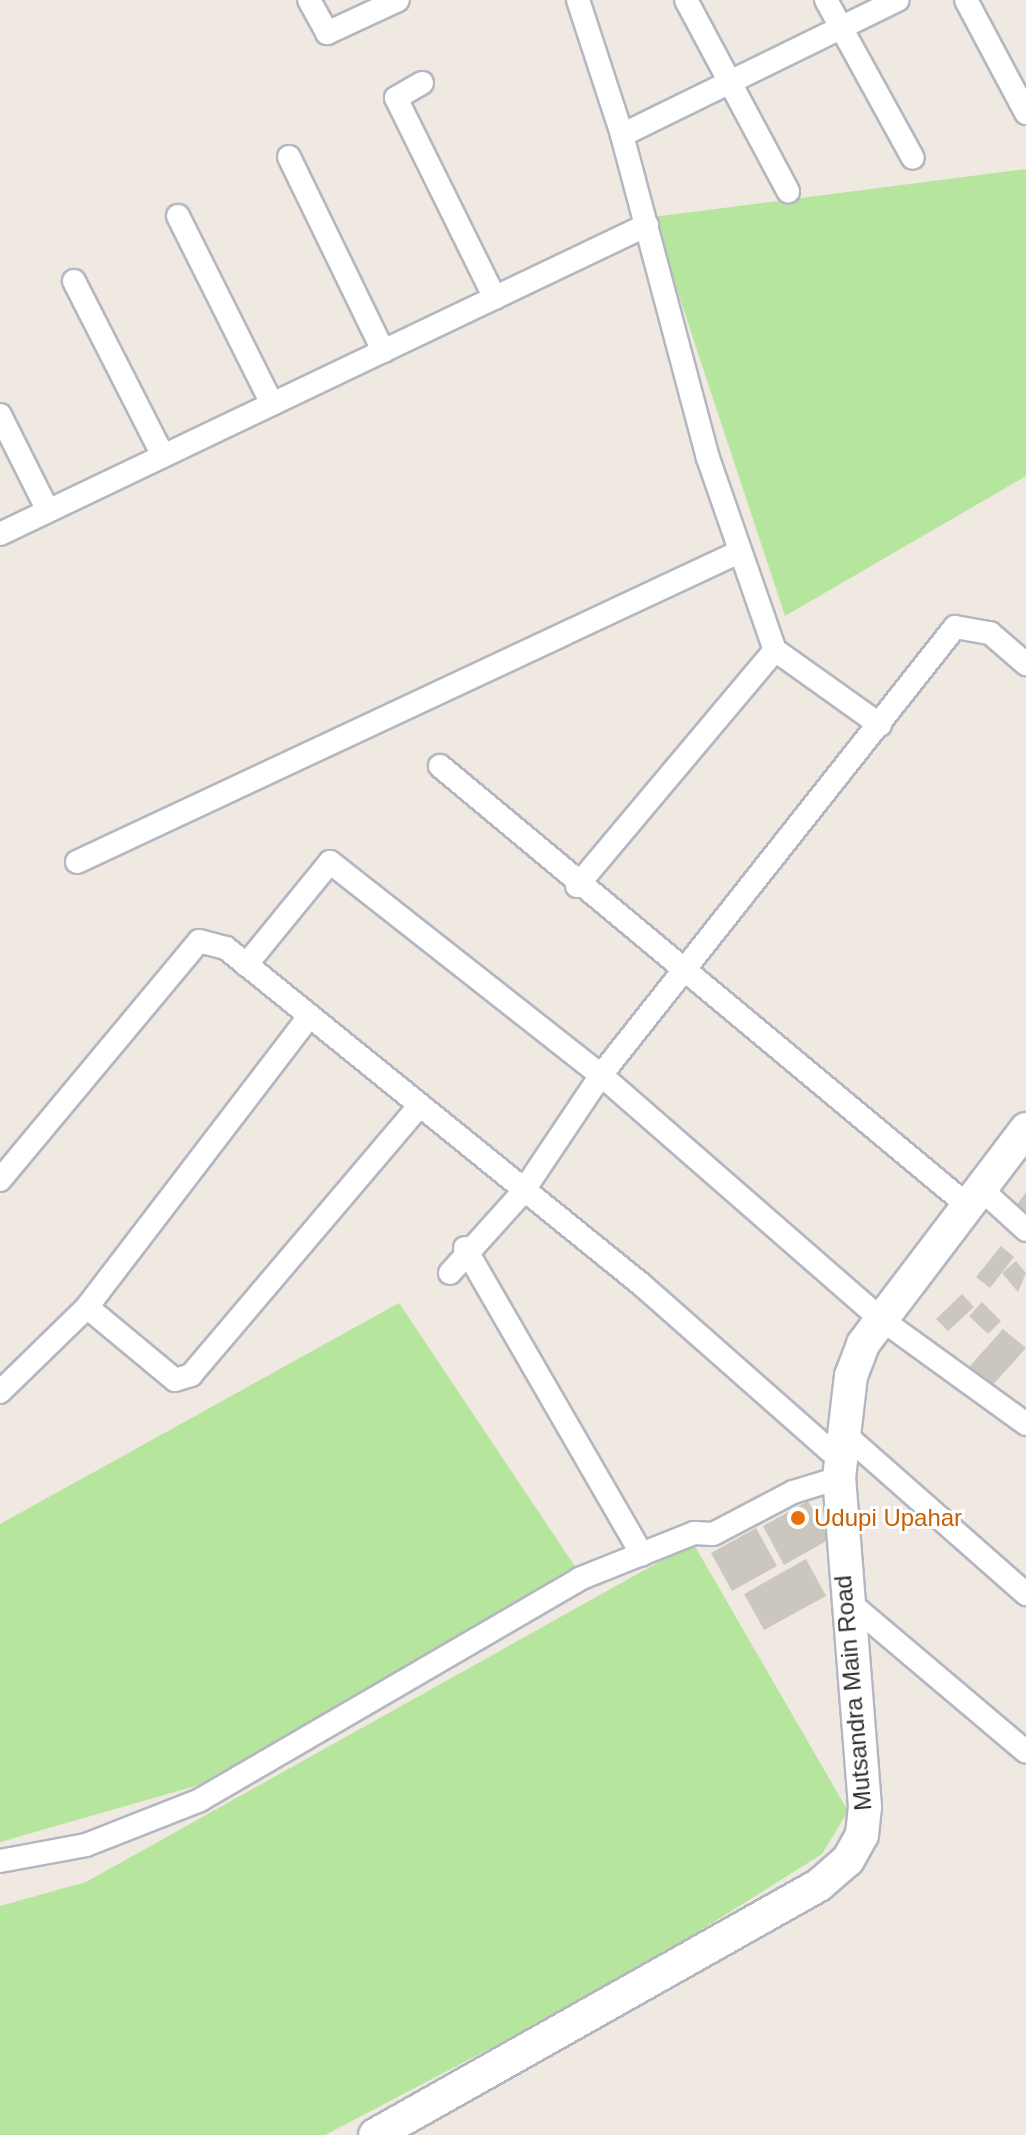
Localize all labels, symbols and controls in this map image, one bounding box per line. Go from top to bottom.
place label: Udupi Upahar [814,1504,962,1532]
marker: Udupi Upahar [789,1509,807,1527]
street label: Mutsandra Main Road [828,1574,878,1812]

